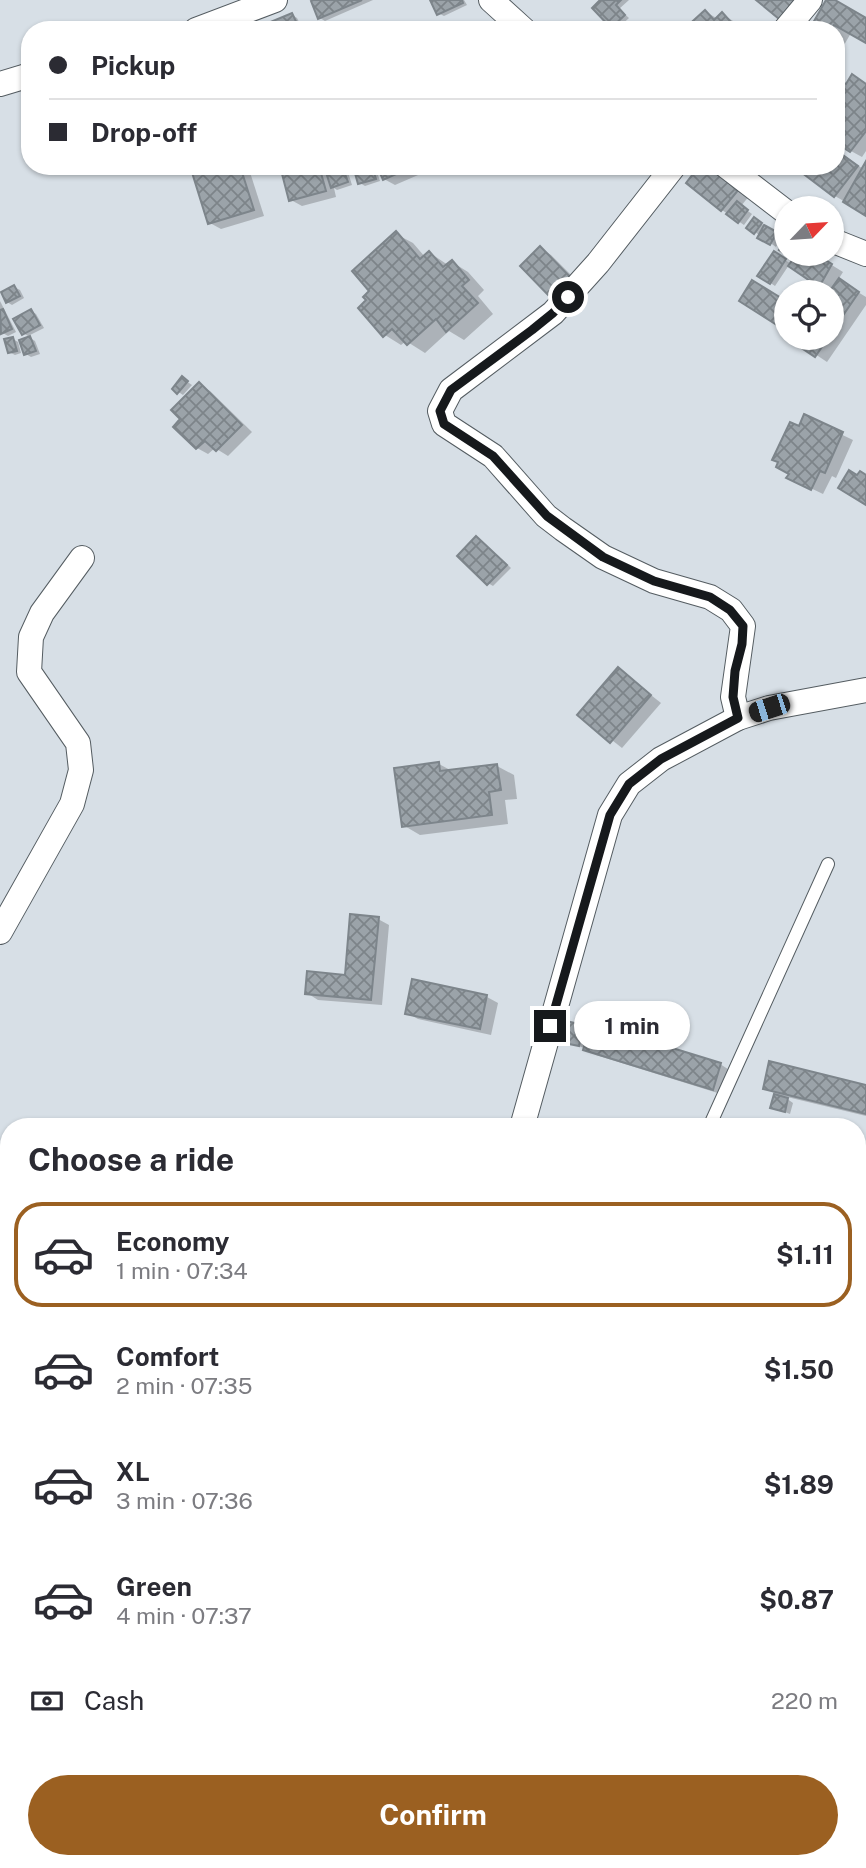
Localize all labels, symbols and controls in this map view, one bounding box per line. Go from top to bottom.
text: Pickup [91,50,175,81]
text: Drop-off [91,117,197,148]
north arrow [774,196,844,266]
map controls [774,196,844,350]
button: locate [774,280,844,350]
route start [552,281,584,313]
car [746,692,793,724]
callout: 1 min [574,1002,690,1050]
route end [534,1010,566,1042]
text: 1 min [604,1012,660,1039]
text: Choose a ride [28,1141,234,1178]
icon: car [32,1223,95,1286]
text: Economy [116,1226,229,1257]
text: $1.11 [776,1239,834,1270]
text: 1 min · 07:34 [116,1257,248,1284]
icon: car [32,1338,95,1401]
text: Comfort [116,1341,219,1372]
text: $1.50 [764,1354,834,1385]
text: 2 min · 07:35 [116,1372,253,1399]
icon: car [32,1453,95,1516]
text: XL [116,1456,150,1487]
text: $1.89 [764,1469,834,1500]
text: 3 min · 07:36 [116,1487,253,1514]
icon: car [32,1568,95,1631]
text: Green [116,1571,192,1602]
text: $0.87 [759,1584,834,1615]
text: 4 min · 07:37 [116,1602,252,1629]
icon: cash [28,1682,66,1720]
text: Cash [84,1685,144,1716]
text: 220 m [771,1687,838,1714]
button: Confirm [28,1775,838,1855]

